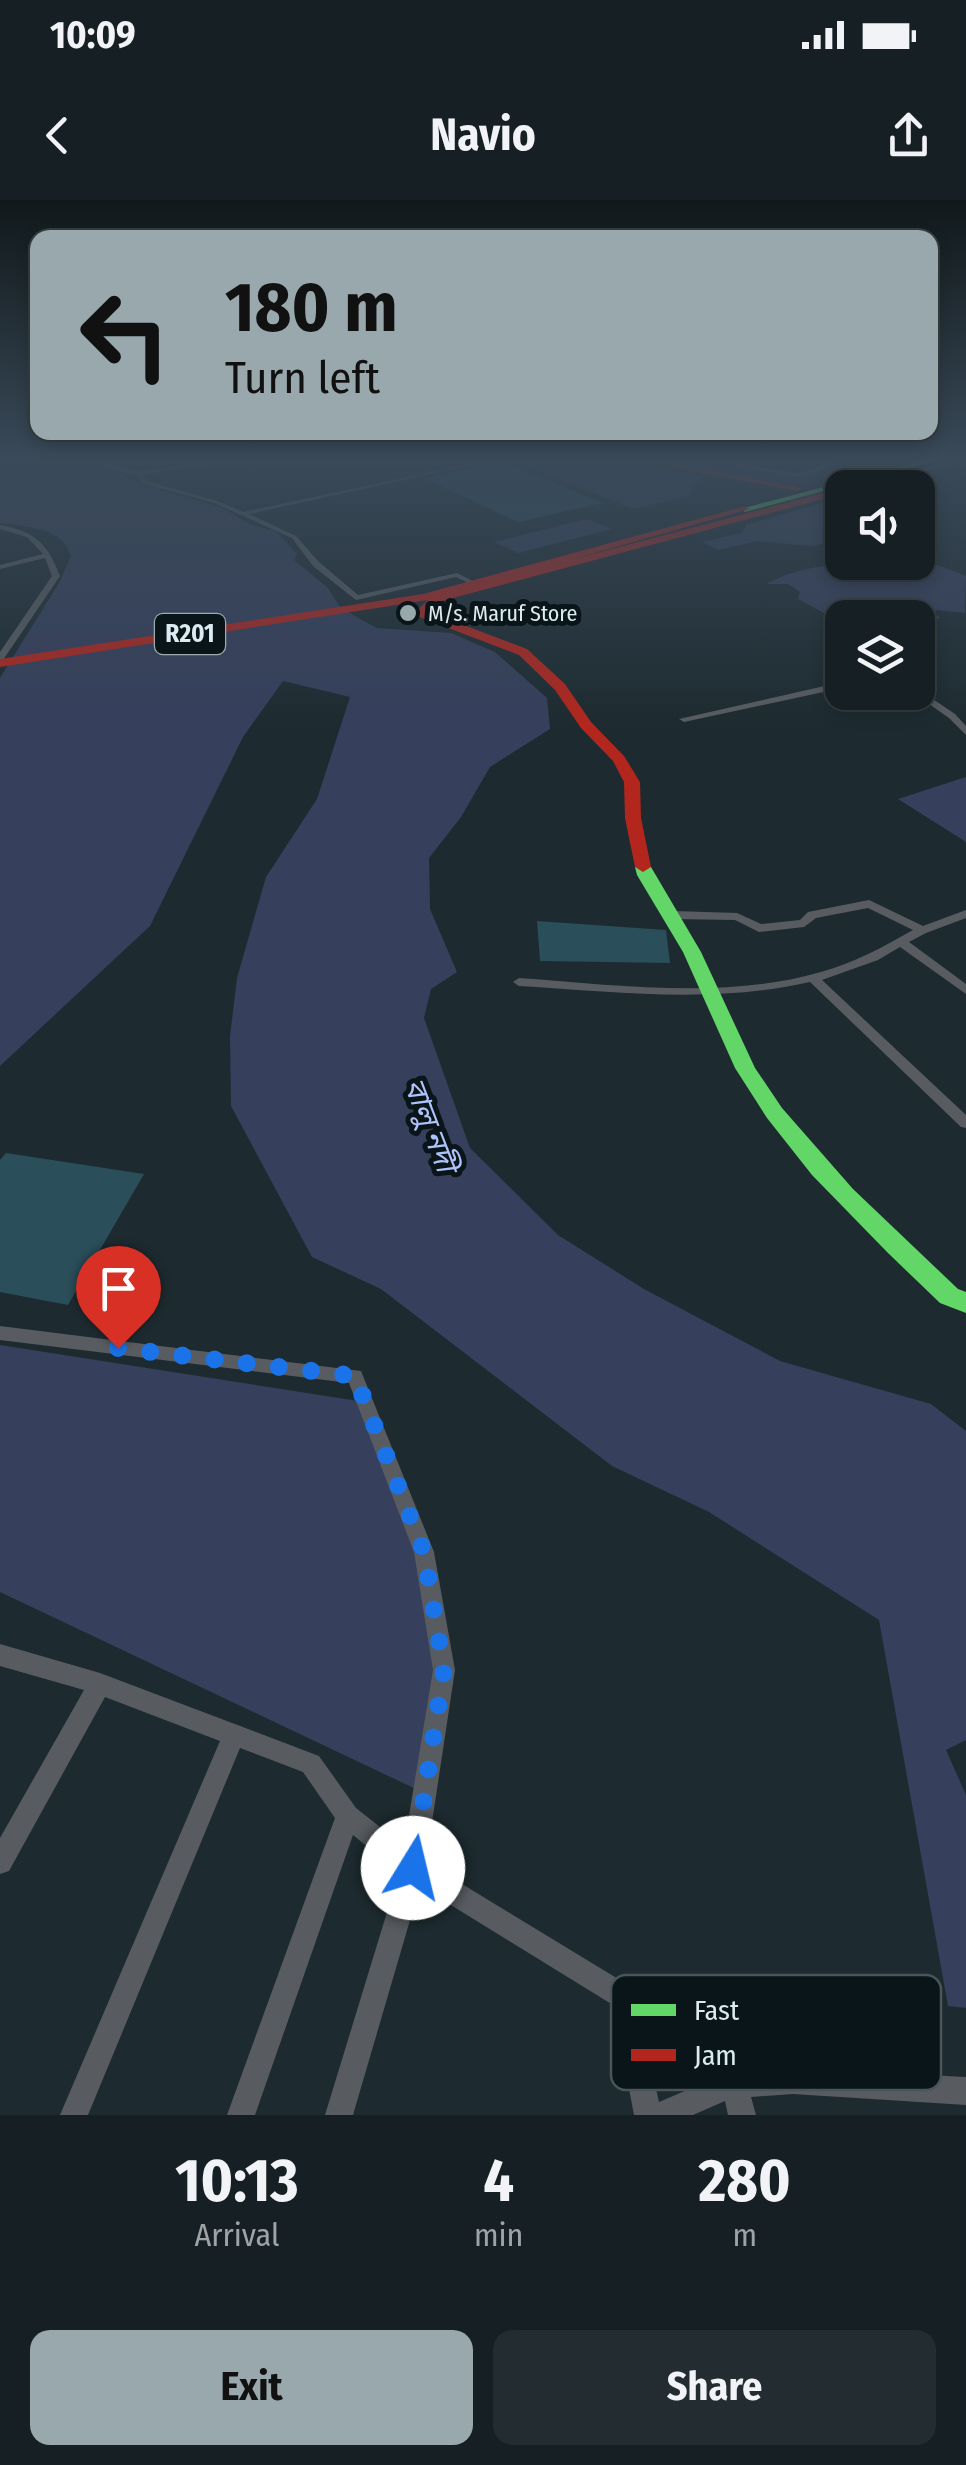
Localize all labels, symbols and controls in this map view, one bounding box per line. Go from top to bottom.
text: 10:09 [50,12,136,58]
icon: back [30,108,85,163]
text: Navio [430,108,536,162]
icon: share [881,108,936,163]
text: 180 m [225,266,398,350]
icon: left [60,270,190,400]
text: Turn left [225,351,380,405]
map controls [825,470,935,710]
button: sound [825,470,935,580]
place label: M/s. Maruf Store [428,600,577,627]
button: layers [825,600,935,710]
marker: M/s. Maruf Store [397,602,419,624]
road number: R201 [155,614,225,654]
water label: বালু নদী [396,1073,466,1182]
pin [76,1246,161,1349]
icon: arrive [91,1261,146,1316]
position arrow [361,1816,465,1920]
legend [611,1975,941,2090]
text: Fast [694,1994,740,2027]
text: Jam [694,2039,737,2072]
text: 10:13 [175,2145,299,2217]
text: 4 [483,2145,514,2217]
text: 280 [699,2145,791,2217]
text: Arrival [195,2216,279,2254]
text: min [474,2216,523,2254]
text: m [732,2216,757,2254]
button: Exit [30,2330,473,2445]
button: Share [493,2330,936,2445]

